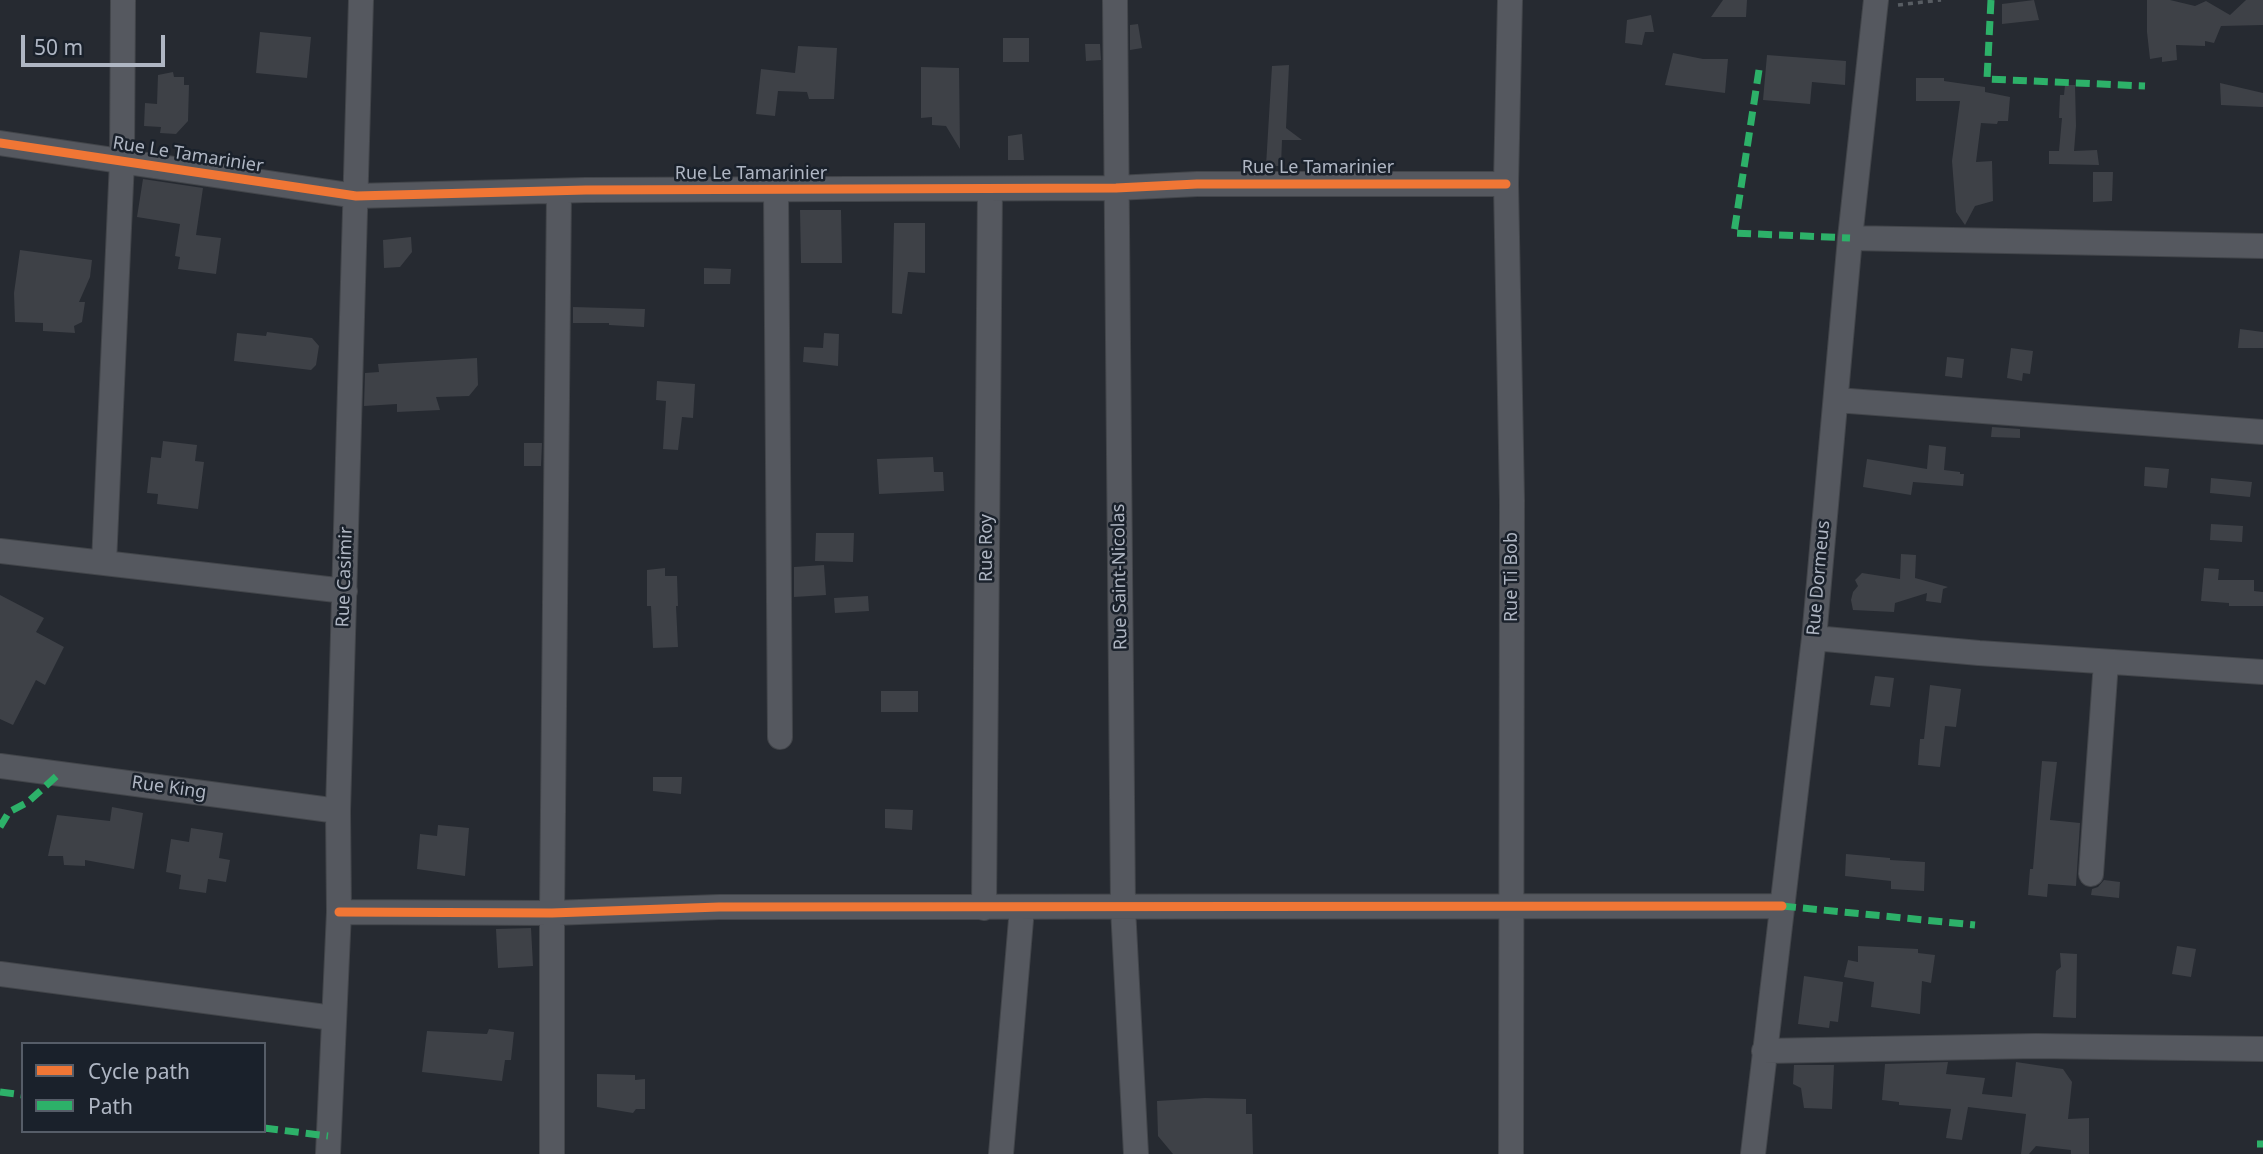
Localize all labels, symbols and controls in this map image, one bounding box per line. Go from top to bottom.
scale bar [24,21,168,65]
text: 50 m [34,33,83,61]
street label: Rue Le Tamarinier [111,132,265,178]
street label: Rue Le Tamarinier [1242,157,1394,179]
street label: Rue Le Tamarinier [675,163,827,185]
street label: Rue Saint-Nicolas [1108,504,1132,650]
street label: Rue Roy [976,514,998,582]
street label: Rue Dormeus [1803,520,1835,636]
street label: Rue Casimir [332,526,358,628]
street label: Rue Ti Bob [1501,532,1523,622]
street label: Rue King [130,772,208,804]
legend [21,1042,266,1133]
text: Cycle path [88,1057,190,1085]
text: Path [88,1092,133,1120]

